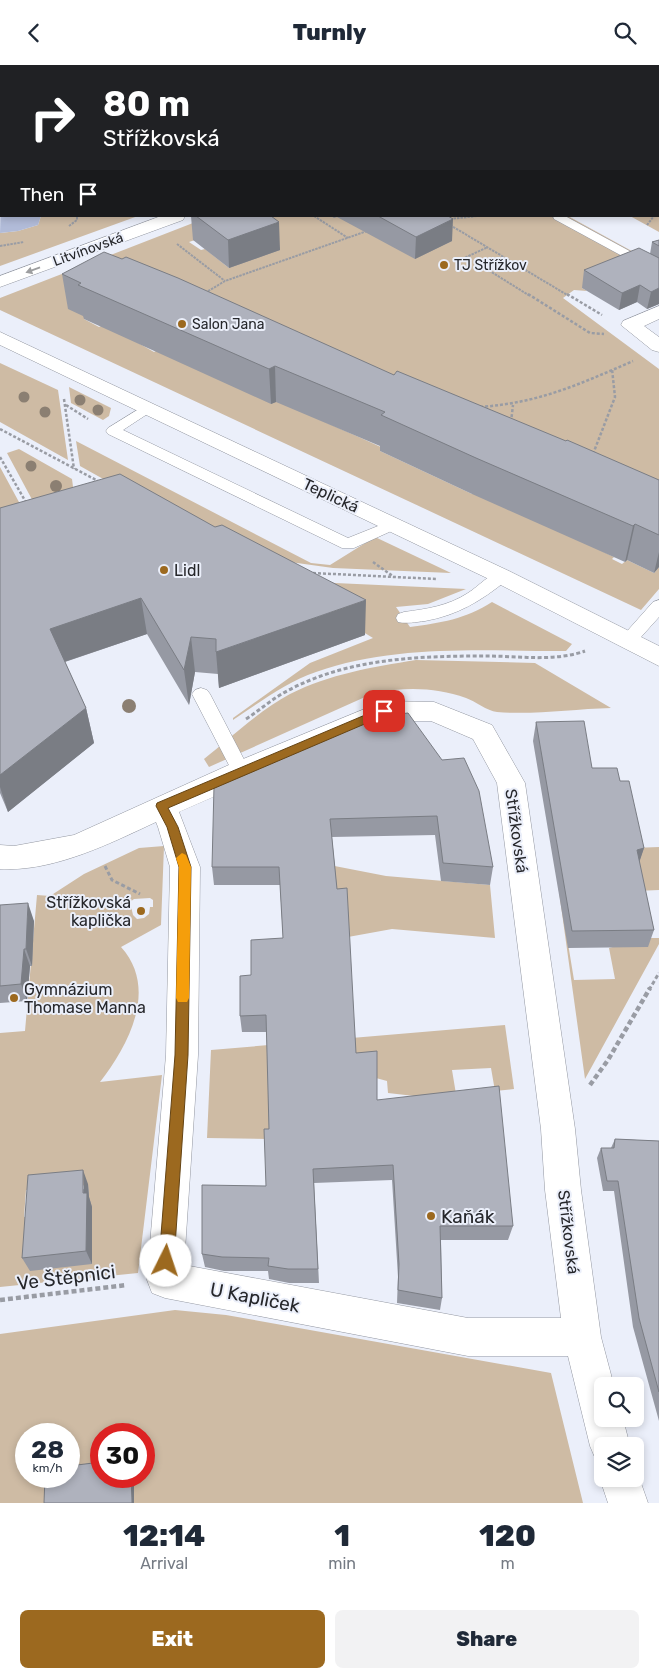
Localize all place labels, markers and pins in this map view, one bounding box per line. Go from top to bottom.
place label: TJ Střížkov [454,257,527,274]
marker: TJ Střížkov [438,259,450,271]
place label: Salon Jana [192,316,265,333]
marker: Salon Jana [176,318,188,330]
place label: Lidl [174,561,200,580]
marker: Lidl [158,564,170,576]
pin [363,690,405,732]
place label: Střížkovská kaplička [46,893,131,930]
marker: Střížkovská kaplička [135,905,147,917]
place label: Gymnázium Thomase Manna [24,980,146,1017]
marker: Gymnázium Thomase Manna [8,992,20,1004]
place label: Kaňák [441,1205,495,1228]
marker: Kaňák [425,1210,437,1222]

